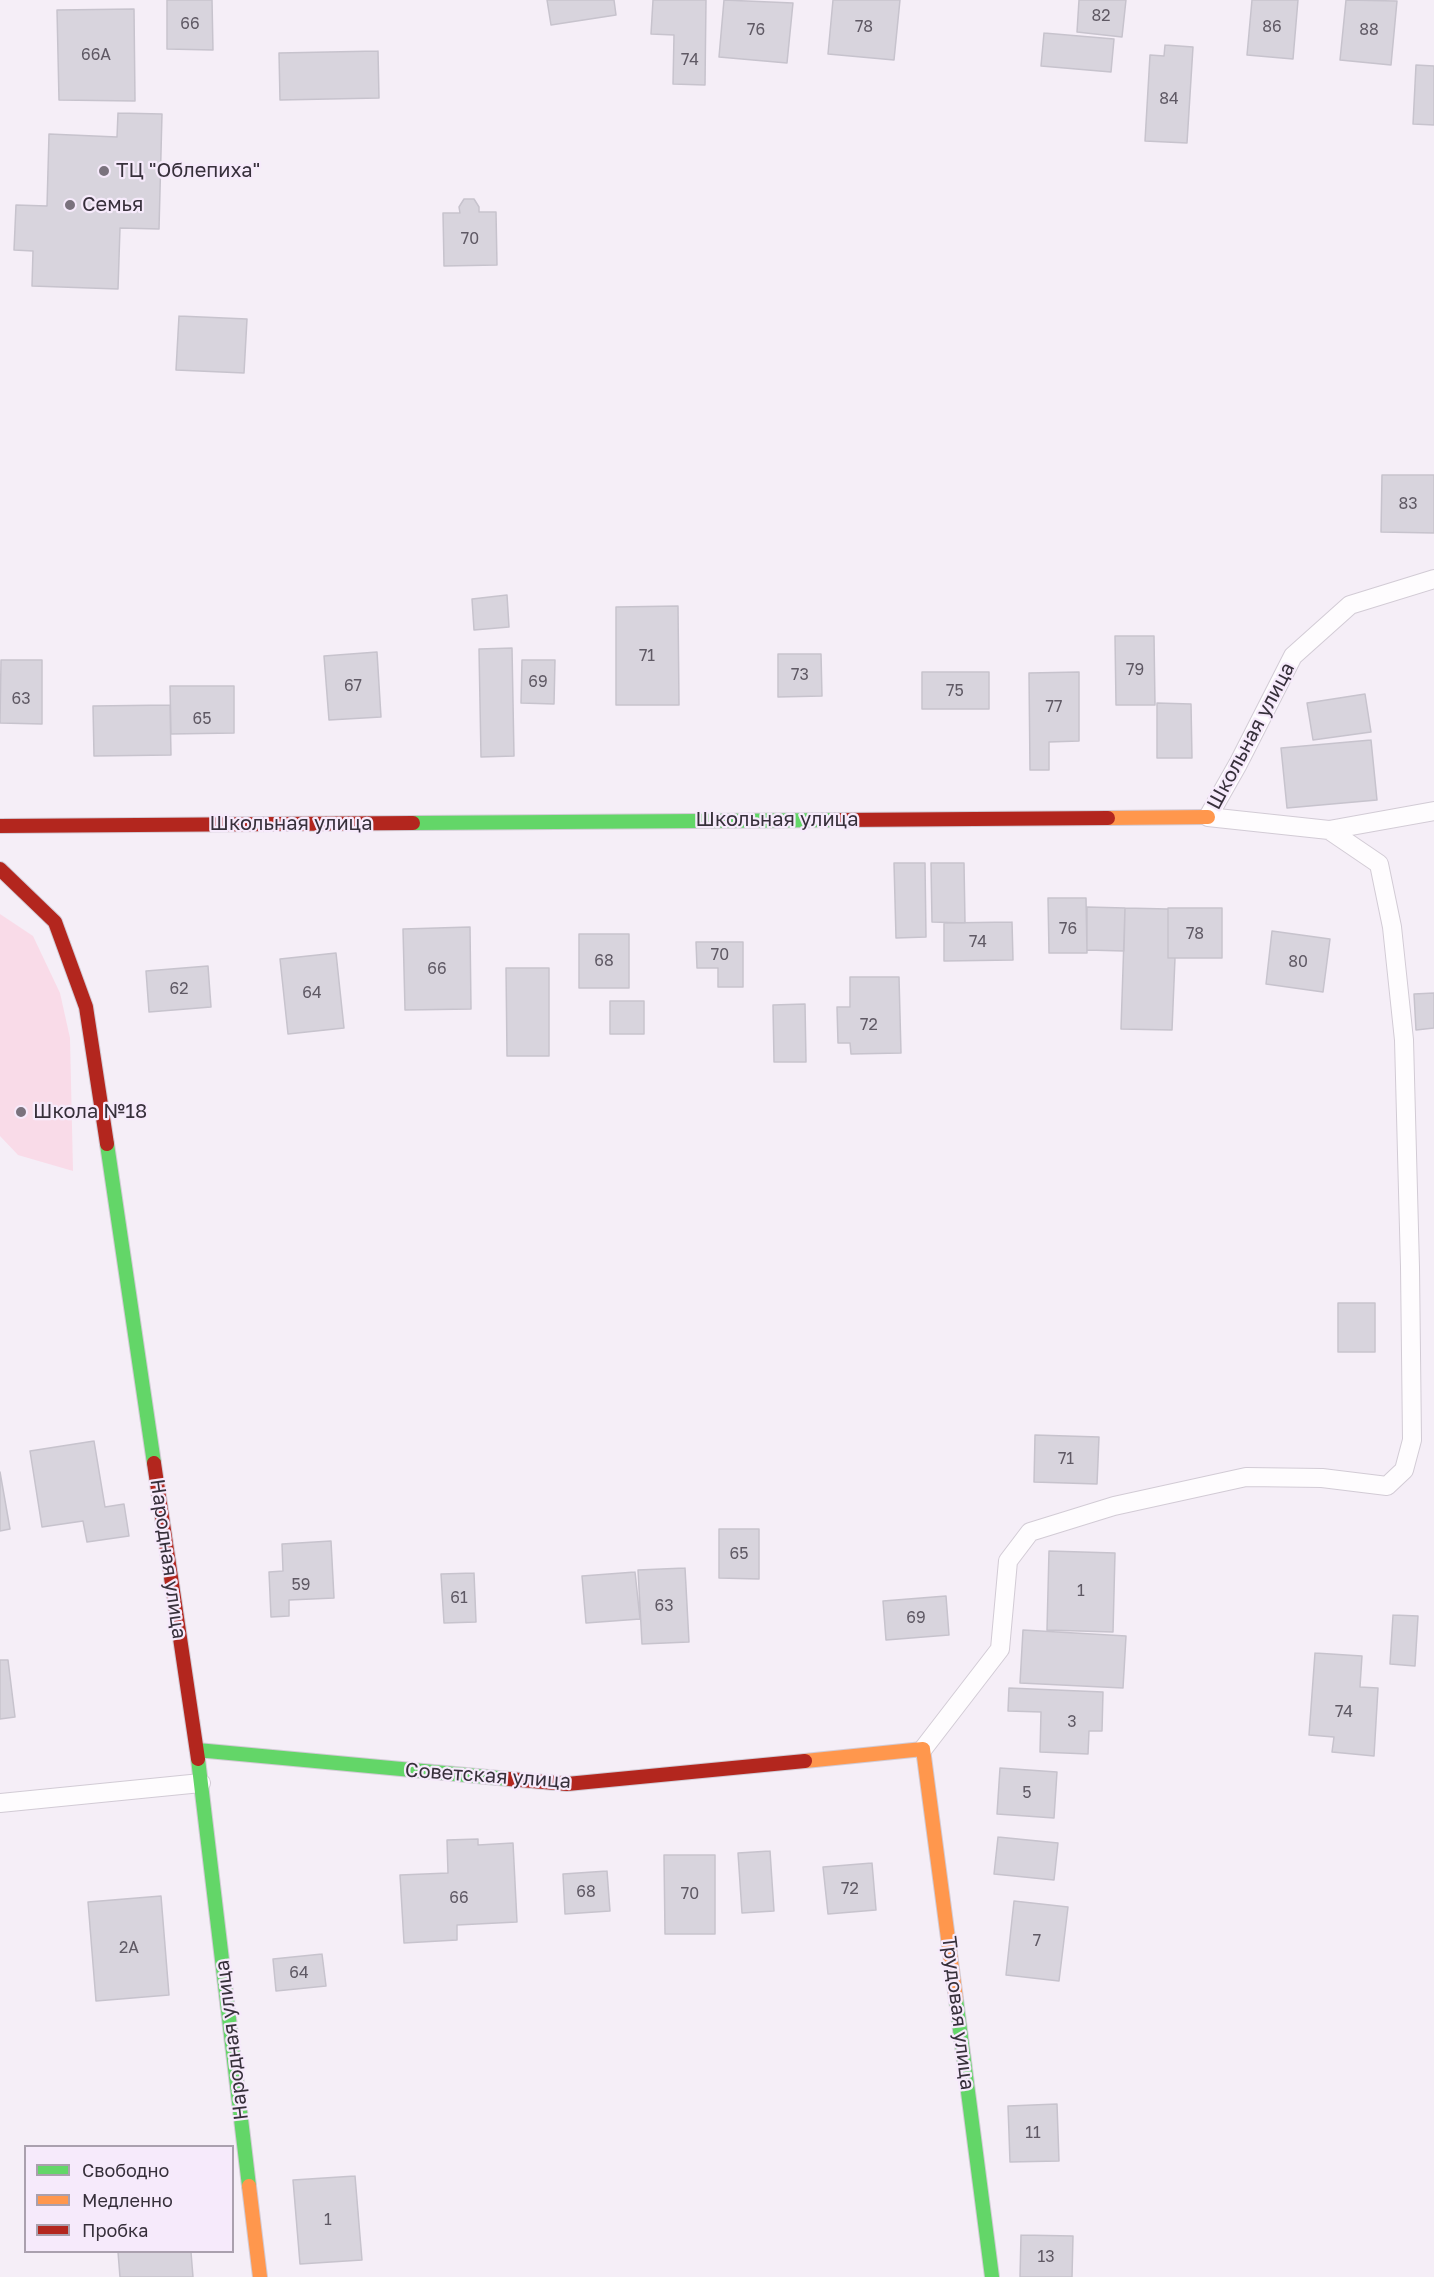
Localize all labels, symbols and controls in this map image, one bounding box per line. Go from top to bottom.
house number: 82 [1091,6,1111,26]
house number: 66 [180,14,200,34]
house number: 78 [855,17,873,37]
house number: 86 [1262,17,1282,37]
house number: 76 [747,20,765,40]
house number: 88 [1359,20,1379,40]
house number: 66А [81,45,111,65]
house number: 74 [681,50,699,70]
house number: 84 [1159,89,1179,109]
place label: ТЦ "Облепиха" [116,159,260,183]
marker: ТЦ "Облепиха" [97,164,111,178]
place label: Семья [82,193,143,217]
marker: Семья [63,198,77,212]
house number: 70 [461,229,479,249]
house number: 83 [1398,494,1418,514]
house number: 71 [639,646,655,666]
street label: Школьная улица [1202,658,1300,814]
house number: 79 [1126,660,1144,680]
house number: 73 [791,665,809,685]
house number: 69 [528,672,548,692]
house number: 67 [344,676,362,696]
house number: 75 [946,681,964,701]
house number: 63 [11,689,31,709]
house number: 77 [1046,697,1062,717]
house number: 65 [193,709,211,729]
street label: Школьная улица [696,808,858,832]
street label: Школьная улица [210,812,372,836]
house number: 76 [1059,919,1077,939]
house number: 78 [1186,924,1204,944]
house number: 74 [969,932,987,952]
house number: 70 [711,945,729,965]
house number: 68 [594,951,614,971]
house number: 80 [1288,952,1308,972]
house number: 66 [427,959,447,979]
house number: 62 [170,979,188,999]
house number: 64 [302,983,322,1003]
house number: 72 [860,1015,878,1035]
place label: Школа №18 [33,1100,147,1124]
marker: Школа №18 [14,1105,28,1119]
house number: 71 [1058,1449,1074,1469]
street label: Народная улица [145,1478,191,1640]
house number: 65 [730,1544,748,1564]
house number: 59 [292,1575,310,1595]
house number: 1 [1077,1581,1085,1601]
house number: 61 [450,1588,468,1608]
house number: 63 [654,1596,674,1616]
house number: 69 [906,1608,926,1628]
house number: 74 [1335,1702,1353,1722]
house number: 3 [1067,1712,1077,1732]
street label: Советская улица [404,1758,572,1794]
house number: 5 [1022,1783,1032,1803]
house number: 72 [841,1879,859,1899]
house number: 68 [576,1882,596,1902]
house number: 70 [681,1884,699,1904]
house number: 66 [449,1888,469,1908]
house number: 7 [1033,1931,1041,1951]
street label: Трудовая улица [937,1935,979,2091]
house number: 2А [119,1938,139,1958]
street label: Народная улица [210,1959,254,2121]
house number: 64 [289,1963,309,1983]
house number: 11 [1025,2123,1041,2143]
legend [24,2145,234,2253]
text: Свободно [82,2159,169,2181]
text: Медленно [82,2189,173,2211]
house number: 1 [324,2210,332,2230]
text: Пробка [82,2219,148,2241]
house number: 13 [1037,2247,1055,2267]

